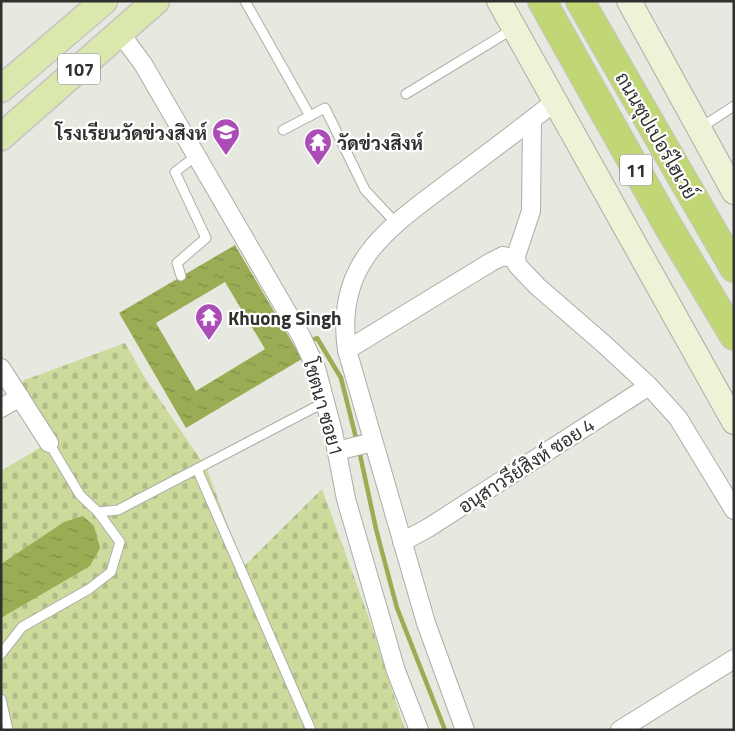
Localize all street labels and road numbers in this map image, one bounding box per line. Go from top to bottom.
road number: 107 [58,54,100,85]
street label: ถนนซุปเปอร์ไฮเวย์ [609,66,705,204]
road number: 11 [620,154,652,186]
street label: โชตนา ซอย1 [296,354,352,459]
street label: อนุสาวรีย์สิงห์ ซอย 4 [452,410,600,520]

